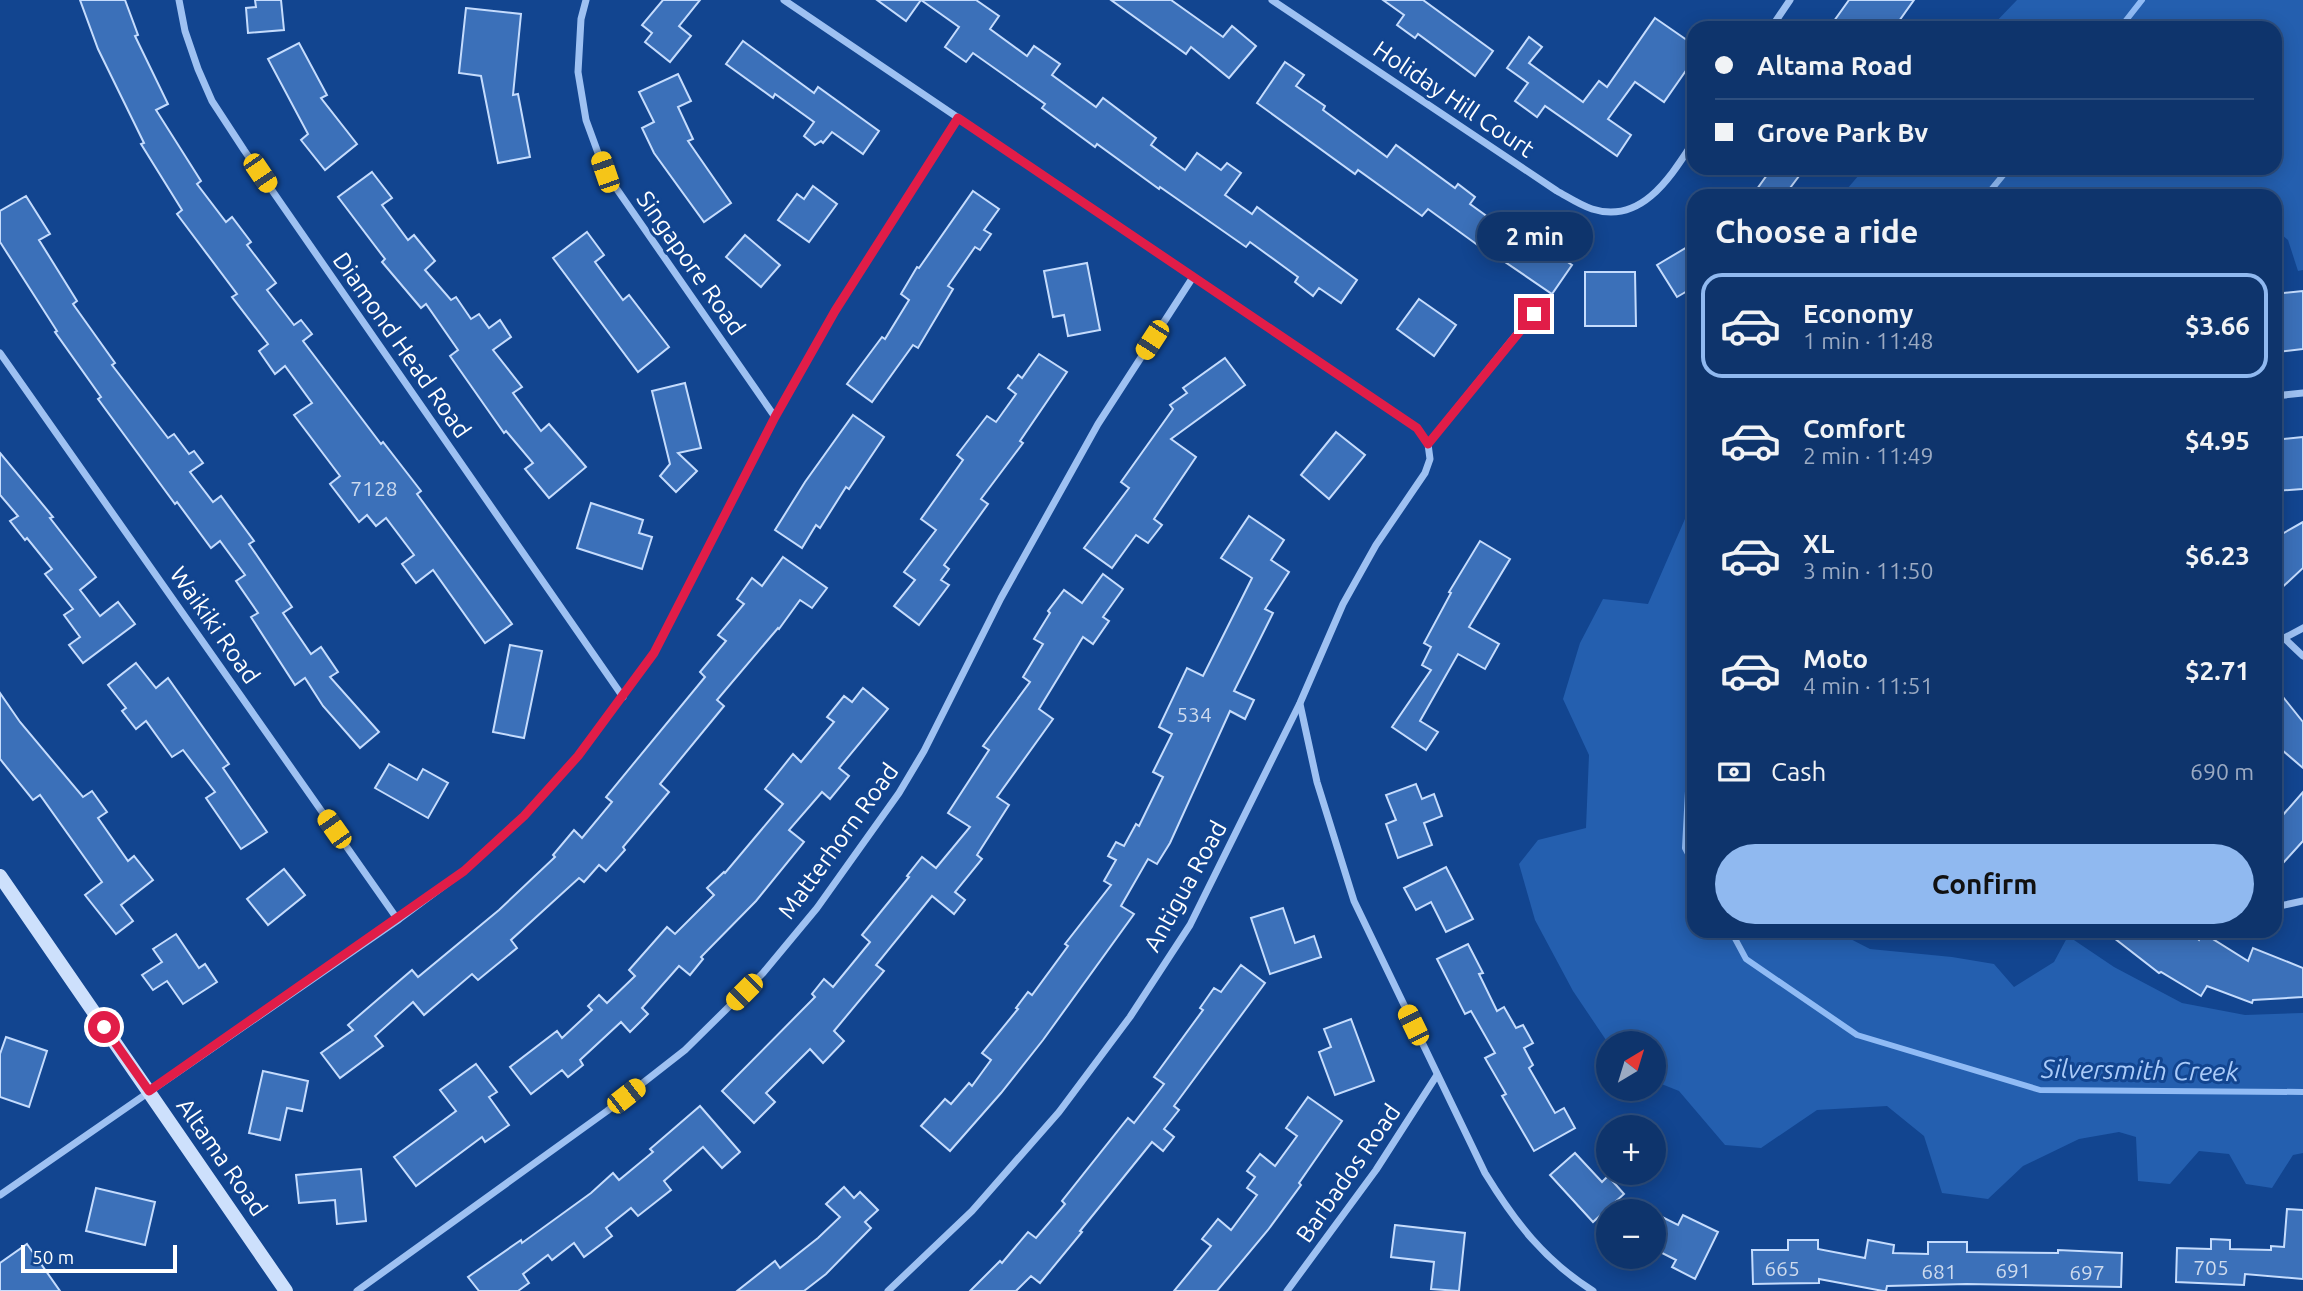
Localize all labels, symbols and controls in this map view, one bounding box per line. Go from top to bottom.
street label: Holiday Hill Court [1369,35,1540,163]
text: Altama Road [1757,51,1913,80]
text: Grove Park Bv [1757,118,1928,147]
car [589,149,622,195]
car [240,150,281,196]
street label: Singapore Road [631,186,751,340]
callout: 2 min [1476,212,1592,262]
text: Choose a ride [1715,213,1918,249]
text: 2 min [1506,224,1564,249]
street label: Diamond Head Road [328,247,476,443]
icon: car [1719,294,1782,357]
route end [1518,298,1550,330]
text: Economy [1803,299,1913,328]
text: $3.66 [2185,311,2250,340]
car [1132,317,1173,363]
text: 1 min · 11:48 [1803,328,1934,353]
icon: car [1719,409,1782,472]
text: Comfort [1803,414,1906,443]
text: $4.95 [2185,426,2250,455]
text: 2 min · 11:49 [1803,443,1934,468]
house number: 7128 [350,476,398,500]
icon: car [1719,524,1782,587]
text: XL [1803,529,1834,558]
text: $6.23 [2185,541,2250,570]
text: 3 min · 11:50 [1803,558,1934,583]
street label: Waikiki Road [165,561,265,689]
icon: car [1719,639,1782,702]
text: Moto [1803,644,1868,673]
text: $2.71 [2185,656,2250,685]
text: 4 min · 11:51 [1803,673,1934,698]
house number: 534 [1176,702,1212,726]
icon: cash [1715,753,1753,791]
text: Cash [1771,757,1826,786]
street label: Matterhorn Road [772,758,904,924]
text: 690 m [2190,759,2254,784]
car [314,806,355,852]
street label: Antigua Road [1138,816,1232,956]
button: Confirm [1715,844,2254,924]
car [722,970,767,1014]
car [1395,1002,1432,1048]
route start [88,1011,120,1043]
north arrow [1596,1031,1666,1101]
map controls [1596,1031,1666,1269]
water label: Silversmith Creek [2040,1054,2240,1086]
car [603,1075,650,1117]
street label: Altama Road [172,1093,272,1221]
street label: Barbados Road [1290,1099,1406,1247]
button: + [1596,1115,1666,1185]
button: − [1596,1199,1666,1269]
scale bar [21,1242,177,1274]
text: 50 m [32,1246,74,1268]
house number: 705 [2193,1255,2229,1279]
house number: 665 [1764,1256,1800,1280]
house number: 691 [1995,1258,2031,1282]
house number: 681 [1921,1259,1957,1283]
house number: 697 [2069,1260,2105,1284]

